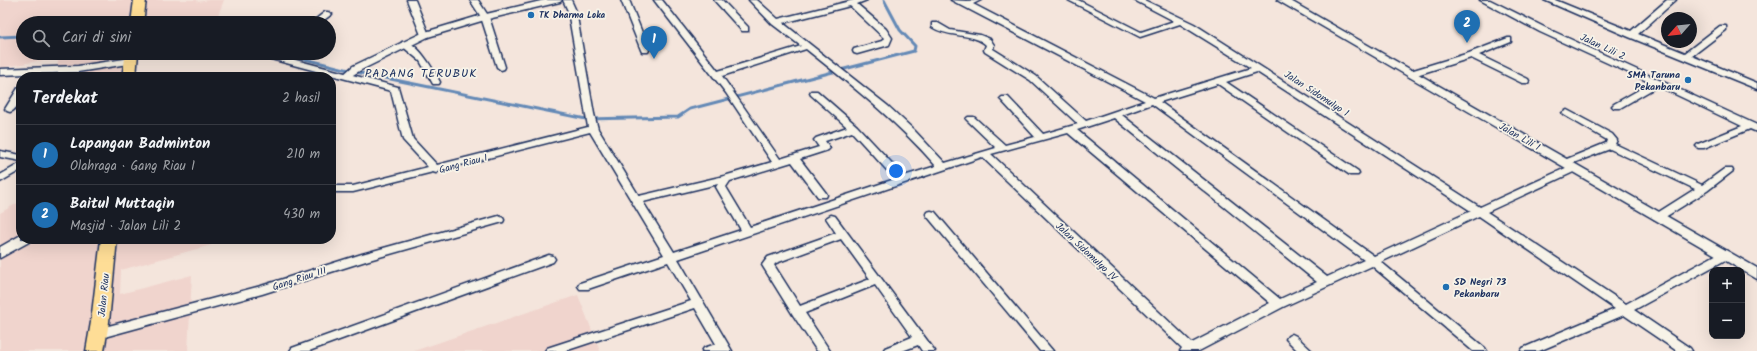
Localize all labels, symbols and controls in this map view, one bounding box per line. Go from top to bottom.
place label: TK Dharma Loka [539,8,606,23]
marker: TK Dharma Loka [526,10,536,20]
pin: 2 [1454,10,1480,43]
north arrow [1661,12,1697,48]
search box [16,16,336,60]
text: Cari di sini [62,26,131,50]
pin: 1 [641,26,667,59]
icon: search [30,27,52,49]
street label: Jalan Lili 2 [1577,29,1628,64]
district label: PADANG TERUBUK [365,64,477,83]
street label: Jalan Sidomulyo 1 [1281,67,1352,121]
place label: SMA Taruna Pekanbaru [1627,67,1680,95]
marker: SMA Taruna Pekanbaru [1683,75,1693,85]
text: Terdekat [32,85,98,112]
text: 2 hasil [282,88,320,109]
street label: Jalan Lili 1 [1496,119,1543,155]
text: Lapangan Badminton [70,132,210,156]
text: 1 [43,144,47,165]
text: 210 m [286,144,320,165]
street label: Gang Riau I [437,150,489,178]
text: Olahraga · Gang Riau I [70,156,195,177]
your location [886,161,906,181]
text: Baitul Muttaqin [70,192,175,216]
text: 2 [41,204,49,225]
text: 430 m [283,204,320,225]
text: Masjid · Jalan Lili 2 [70,216,181,237]
street label: Jalan Sidomulyo IV [1052,219,1121,285]
street label: Gang Riau III [270,263,328,295]
map controls [1709,267,1745,339]
button: + [1709,267,1745,303]
street label: Jalan Riau [94,272,114,318]
place label: SD Negri 73 Pekanbaru [1454,274,1507,302]
marker: SD Negri 73 Pekanbaru [1441,282,1451,292]
button: − [1709,303,1745,339]

